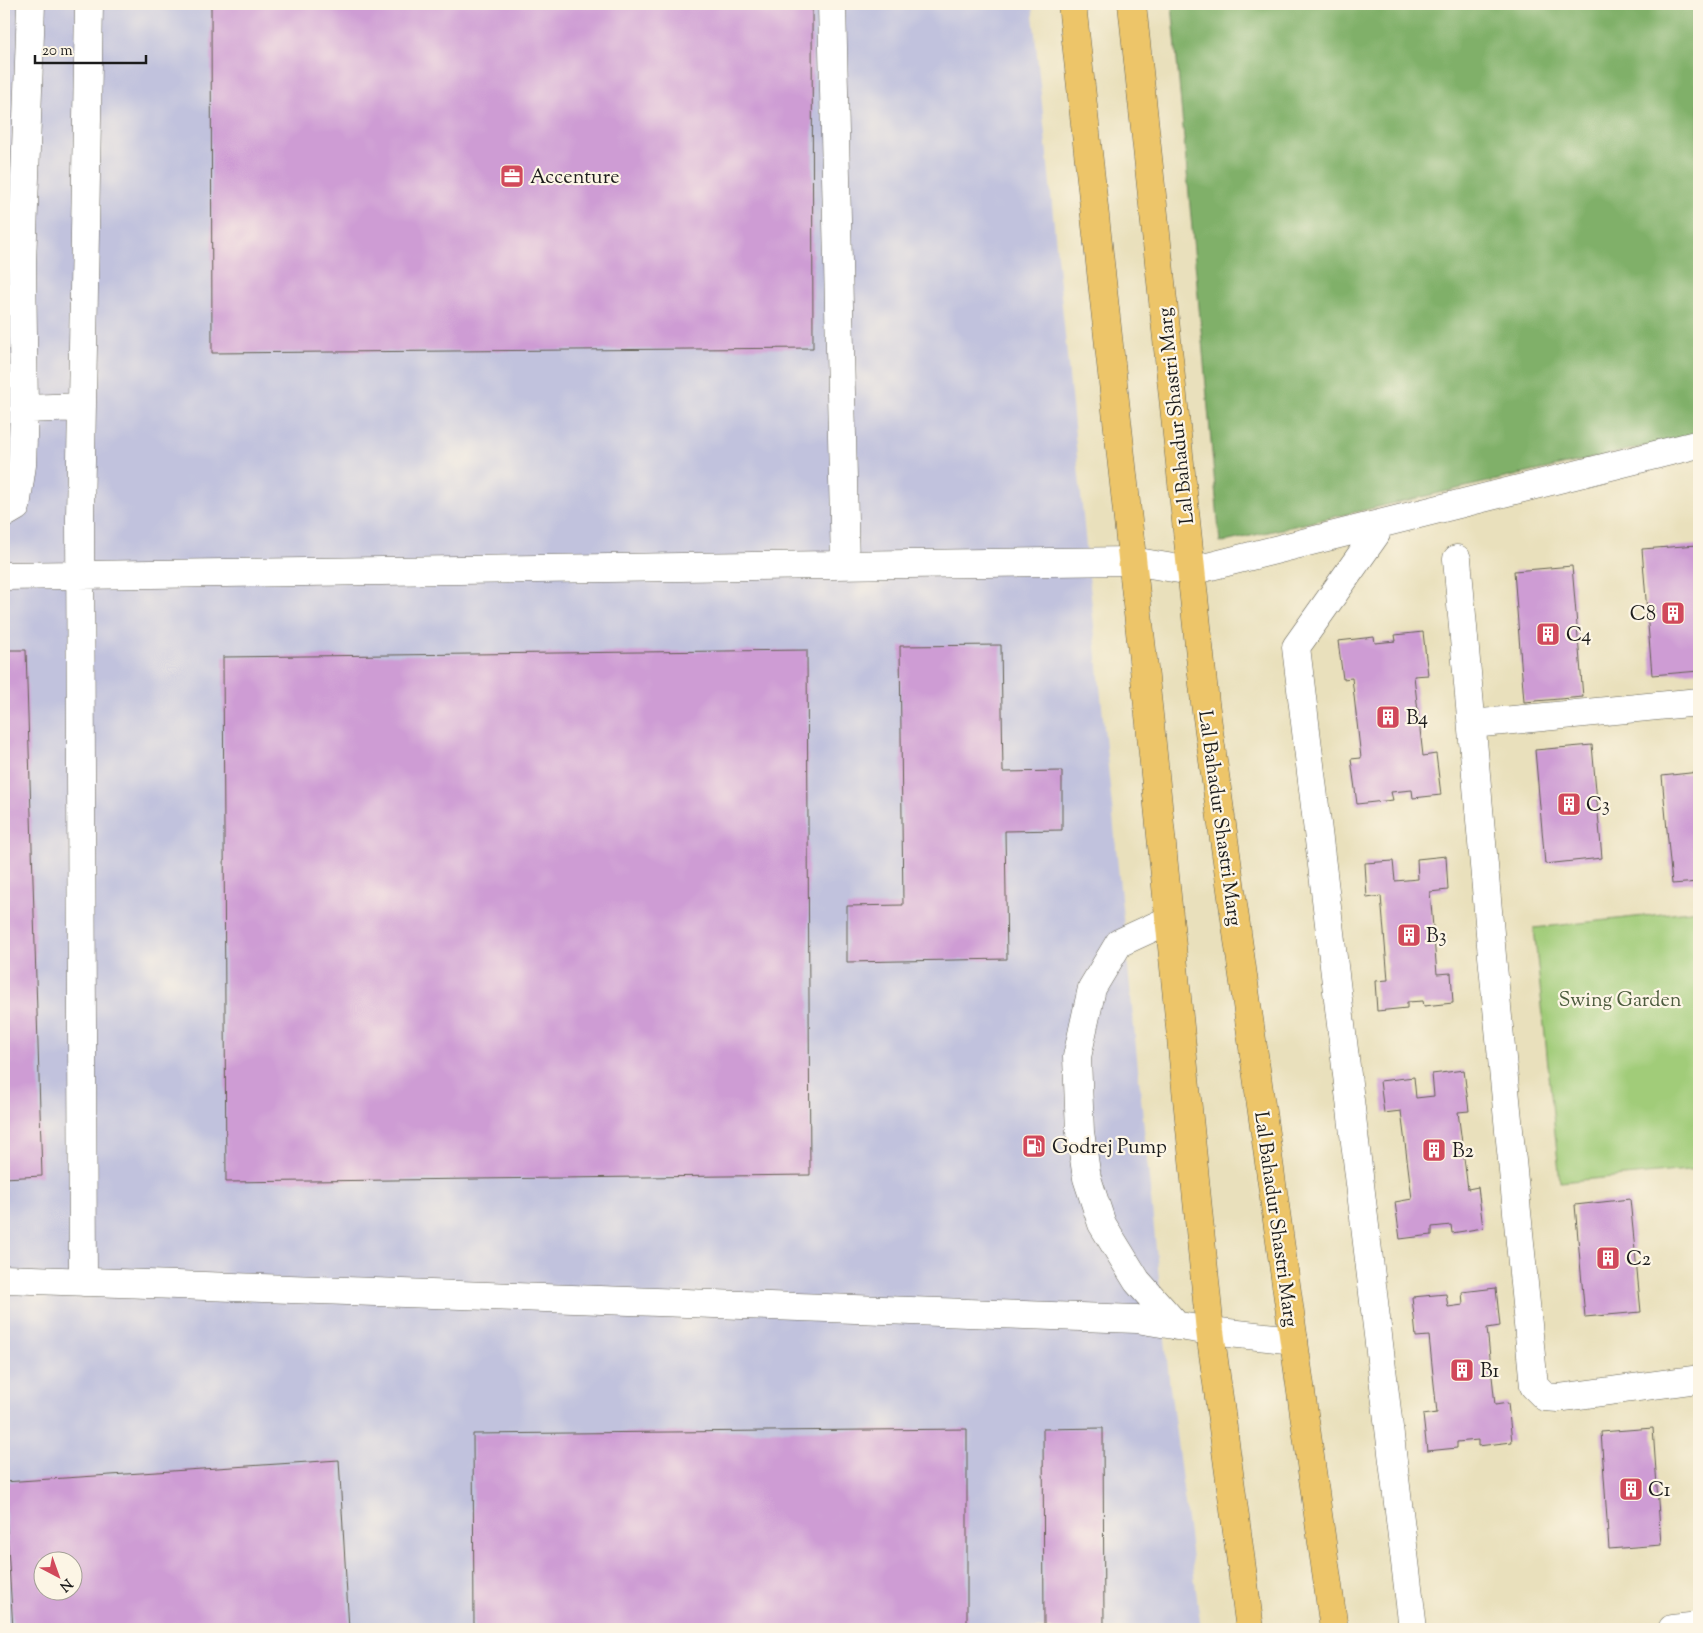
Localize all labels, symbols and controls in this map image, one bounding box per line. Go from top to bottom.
scale bar [35,32,146,64]
text: 20 m [42,41,73,62]
office icon: Accenture [499,163,525,189]
place label: Accenture [530,164,619,193]
street label: Lal Bahadur Shastri Marg [1152,306,1203,525]
building icon: C8 [1660,600,1686,626]
place label: C8 [1630,601,1656,630]
building icon: C4 [1535,621,1561,647]
place label: C4 [1566,622,1591,651]
building icon: B4 [1375,704,1401,730]
place label: B4 [1406,705,1428,734]
street label: Lal Bahadur Shastri Marg [1189,709,1248,928]
building icon: C3 [1556,791,1582,817]
place label: C3 [1586,792,1610,821]
building icon: B3 [1396,922,1422,948]
place label: B3 [1426,923,1447,952]
park label: Swing Garden [1558,987,1682,1016]
street label: Lal Bahadur Shastri Marg [1245,1110,1304,1329]
fuel station icon: Godrej Pump [1021,1133,1047,1159]
place label: Godrej Pump [1052,1134,1167,1163]
building icon: B2 [1421,1137,1447,1163]
place label: B2 [1452,1138,1474,1167]
building icon: C2 [1595,1245,1621,1271]
place label: C2 [1626,1246,1651,1275]
building icon: B1 [1449,1357,1475,1383]
place label: B1 [1480,1358,1500,1387]
building icon: C1 [1618,1476,1644,1502]
place label: C1 [1648,1477,1671,1506]
north arrow [32,1550,82,1600]
text: N [54,1573,76,1596]

